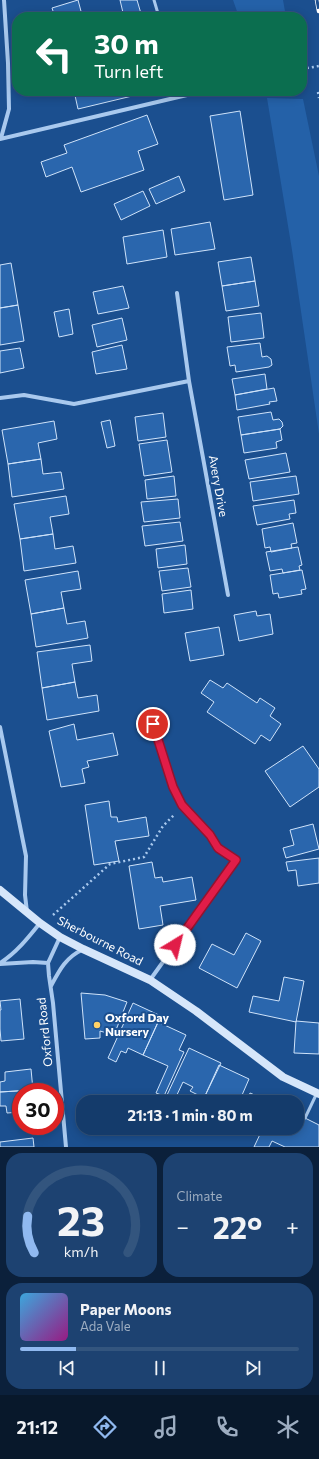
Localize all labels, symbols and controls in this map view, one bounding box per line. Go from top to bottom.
text: 30 m [94,26,159,60]
icon: left [28,28,80,80]
text: Turn left [94,60,163,82]
street label: Avery Drive [207,454,231,518]
pin [136,707,170,741]
icon: arrive [142,713,164,735]
street label: Sherbourne Road [55,912,146,968]
position arrow [154,924,196,966]
street label: Oxford Road [33,997,55,1067]
place label: Oxford Day Nursery [105,1010,169,1038]
marker: Oxford Day Nursery [92,1020,102,1030]
speed limit sign: 30 [12,1083,64,1135]
text: 21:13 · 1 min · 80 m [127,1106,253,1124]
text: Climate [177,1188,222,1204]
text: 23 [57,1194,105,1245]
text: 22° [213,1208,262,1245]
text: − [177,1213,189,1240]
text: + [286,1213,299,1240]
text: km/h [64,1242,99,1260]
text: Paper Moons [80,1300,171,1318]
text: Ada Vale [80,1318,131,1334]
icon: previous [56,1357,78,1379]
icon: pause [149,1357,171,1379]
icon: next [242,1357,264,1379]
icon: directions [91,1413,119,1441]
icon: music [152,1413,180,1441]
icon: phone [213,1413,241,1441]
icon: climate [274,1413,302,1441]
text: 21:12 [17,1416,58,1438]

